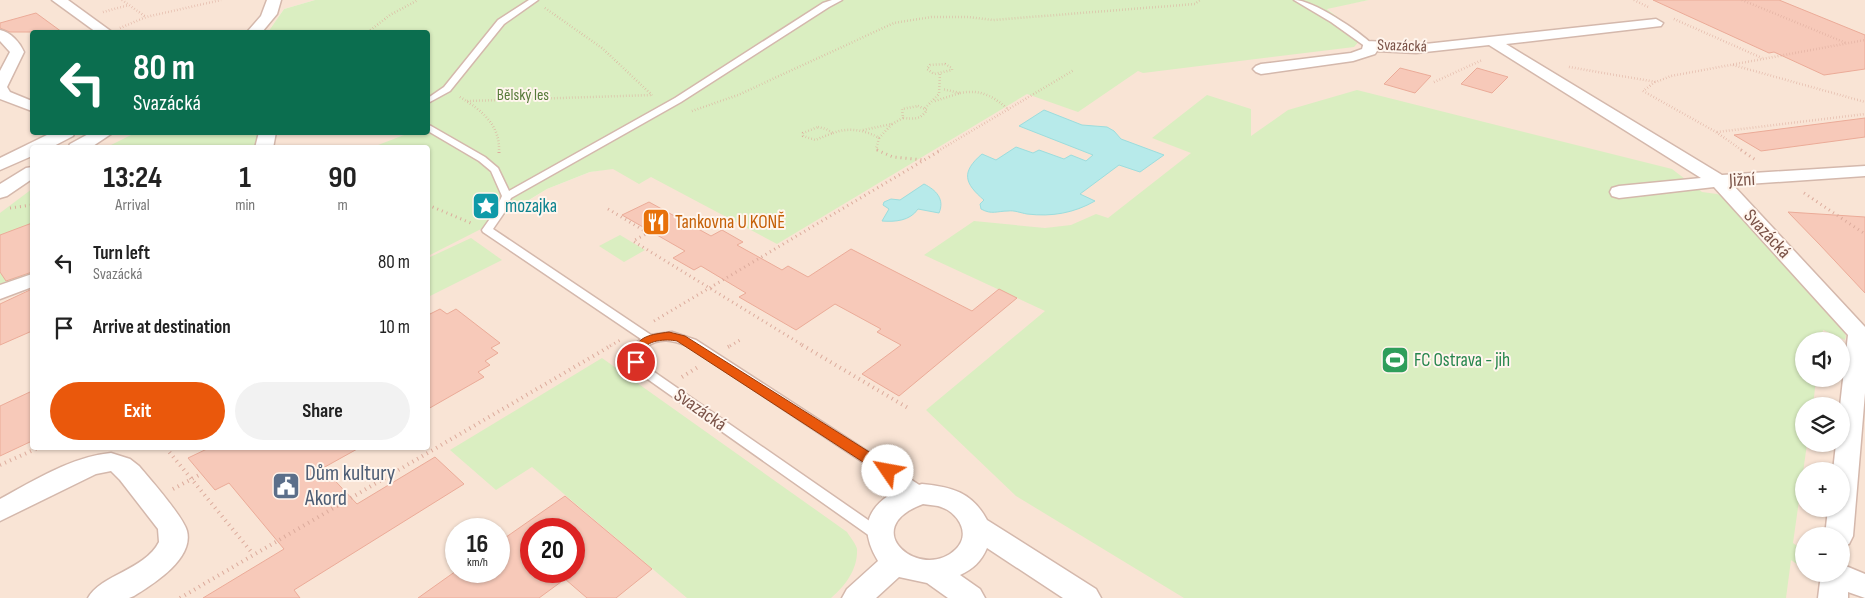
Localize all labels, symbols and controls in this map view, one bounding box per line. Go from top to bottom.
street label: Svazácká [1377,36,1427,56]
text: 80 m [133,47,195,90]
icon: left [50,50,115,115]
park label: Bělský les [497,86,549,105]
text: Svazácká [133,90,201,117]
text: 13:24 [103,160,162,196]
text: 1 [239,160,251,196]
text: 90 [328,160,357,196]
street label: Jižní [1727,168,1756,192]
place icon: mozajka [471,191,501,221]
place label: mozajka [505,195,557,218]
text: Arrival [115,196,150,215]
text: min [235,196,255,215]
text: m [337,196,348,215]
street label: Svazácká [1739,205,1795,263]
restaurant icon: Tankovna U KONĚ [641,207,671,237]
place label: Tankovna U KONĚ [675,211,785,234]
text: Turn left [93,242,150,265]
icon: left [50,249,78,277]
text: 80 m [378,251,410,274]
text: Svazácká [93,265,143,284]
icon: arrive [50,314,78,342]
text: Arrive at destination [93,316,231,339]
text: 10 m [380,316,410,339]
map controls [1795,332,1850,582]
button: sound [1795,332,1850,387]
pin [615,341,657,383]
sports icon: FC Ostrava - jih [1380,345,1410,375]
icon: arrive [622,348,650,376]
place label: FC Ostrava - jih [1414,349,1510,372]
button: Exit [50,382,225,440]
button: Share [235,382,410,440]
street label: Svazácká [669,384,731,436]
button: layers [1795,397,1850,452]
position arrow [861,444,913,496]
place label: Dům kultury Akord [304,460,396,512]
button: + [1795,462,1850,517]
public building icon: Dům kultury Akord [271,471,301,501]
speed limit sign: 20 [520,518,585,583]
button: − [1795,527,1850,582]
text: 16 [467,529,488,560]
text: km/h [467,555,488,570]

